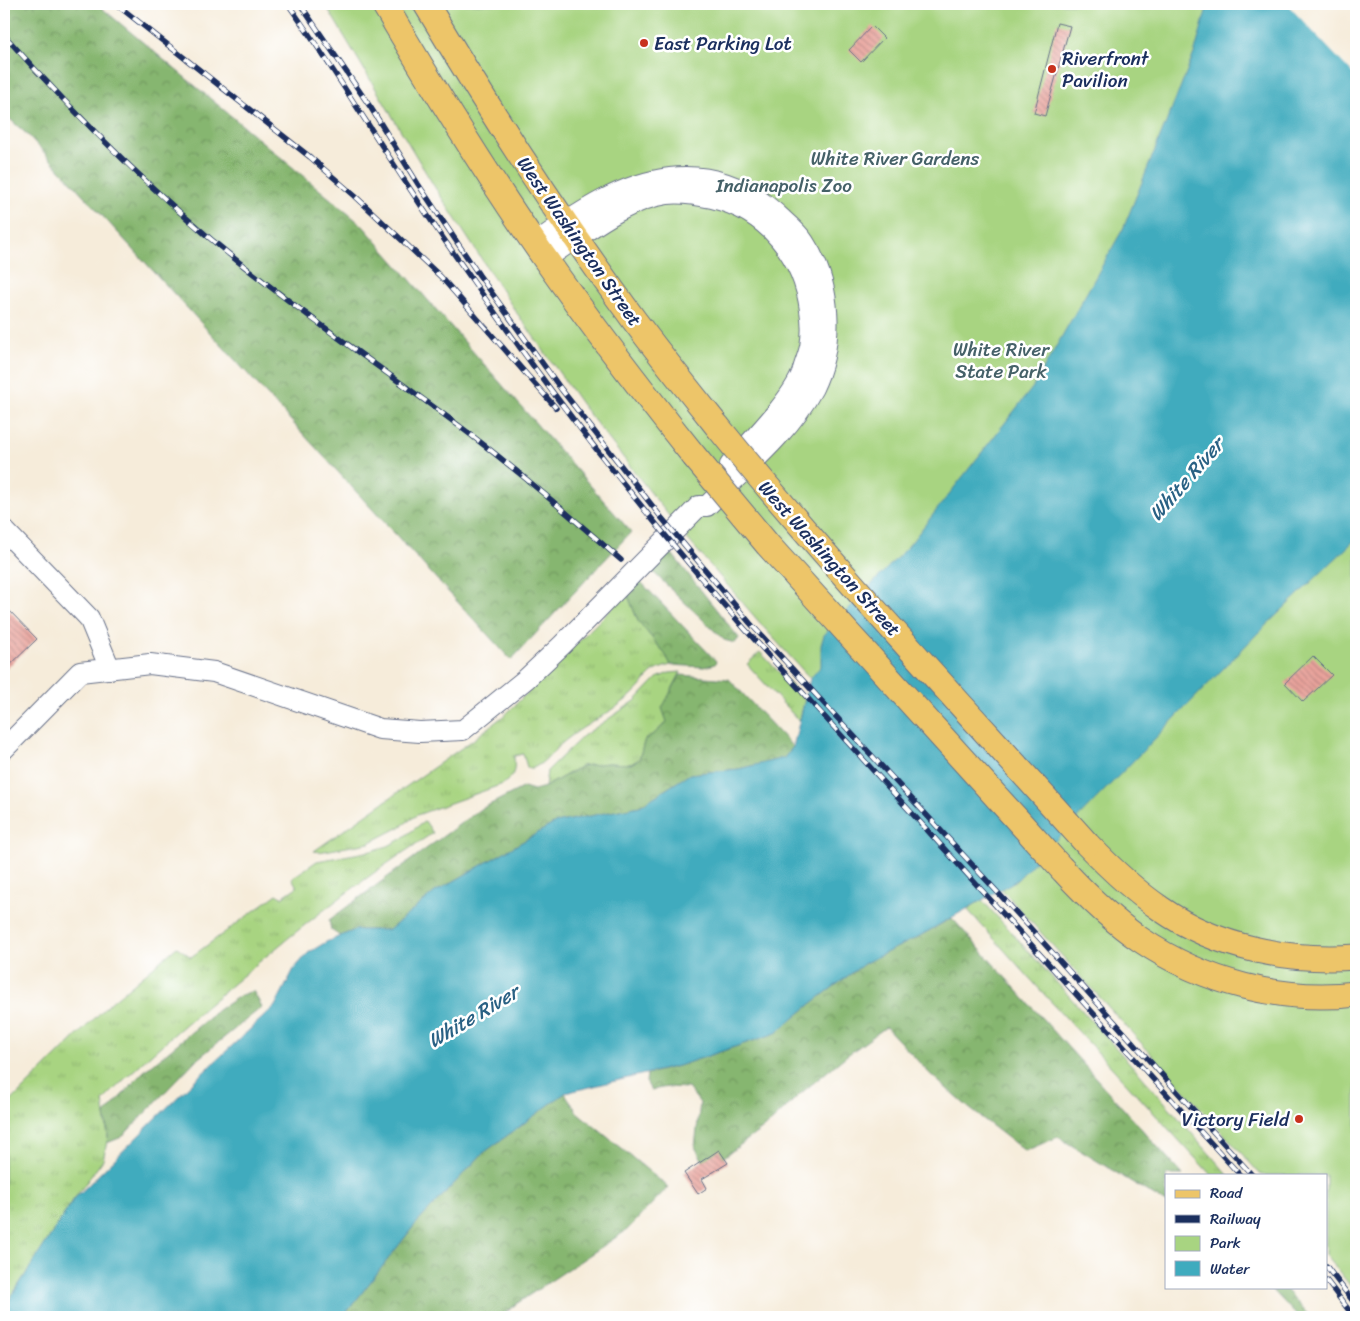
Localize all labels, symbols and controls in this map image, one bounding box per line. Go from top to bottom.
place label: East Parking Lot [654,27,792,60]
marker: East Parking Lot [638,37,650,49]
place label: Riverfront Pavilion [1062,42,1150,97]
marker: Riverfront Pavilion [1046,63,1058,75]
park label: White River Gardens [811,142,979,175]
street label: West Washington Street [508,149,651,333]
park label: Indianapolis Zoo [715,169,852,202]
park label: White River State Park [953,333,1050,388]
water label: White River [1140,427,1235,529]
street label: West Washington Street [750,472,909,644]
water label: White River [421,973,529,1057]
place label: Victory Field [1182,1103,1291,1136]
marker: Victory Field [1293,1113,1305,1125]
legend [1165,1174,1328,1288]
text: Road [1210,1180,1243,1206]
text: Railway [1210,1206,1261,1232]
text: Park [1210,1230,1241,1256]
text: Water [1210,1256,1250,1282]

